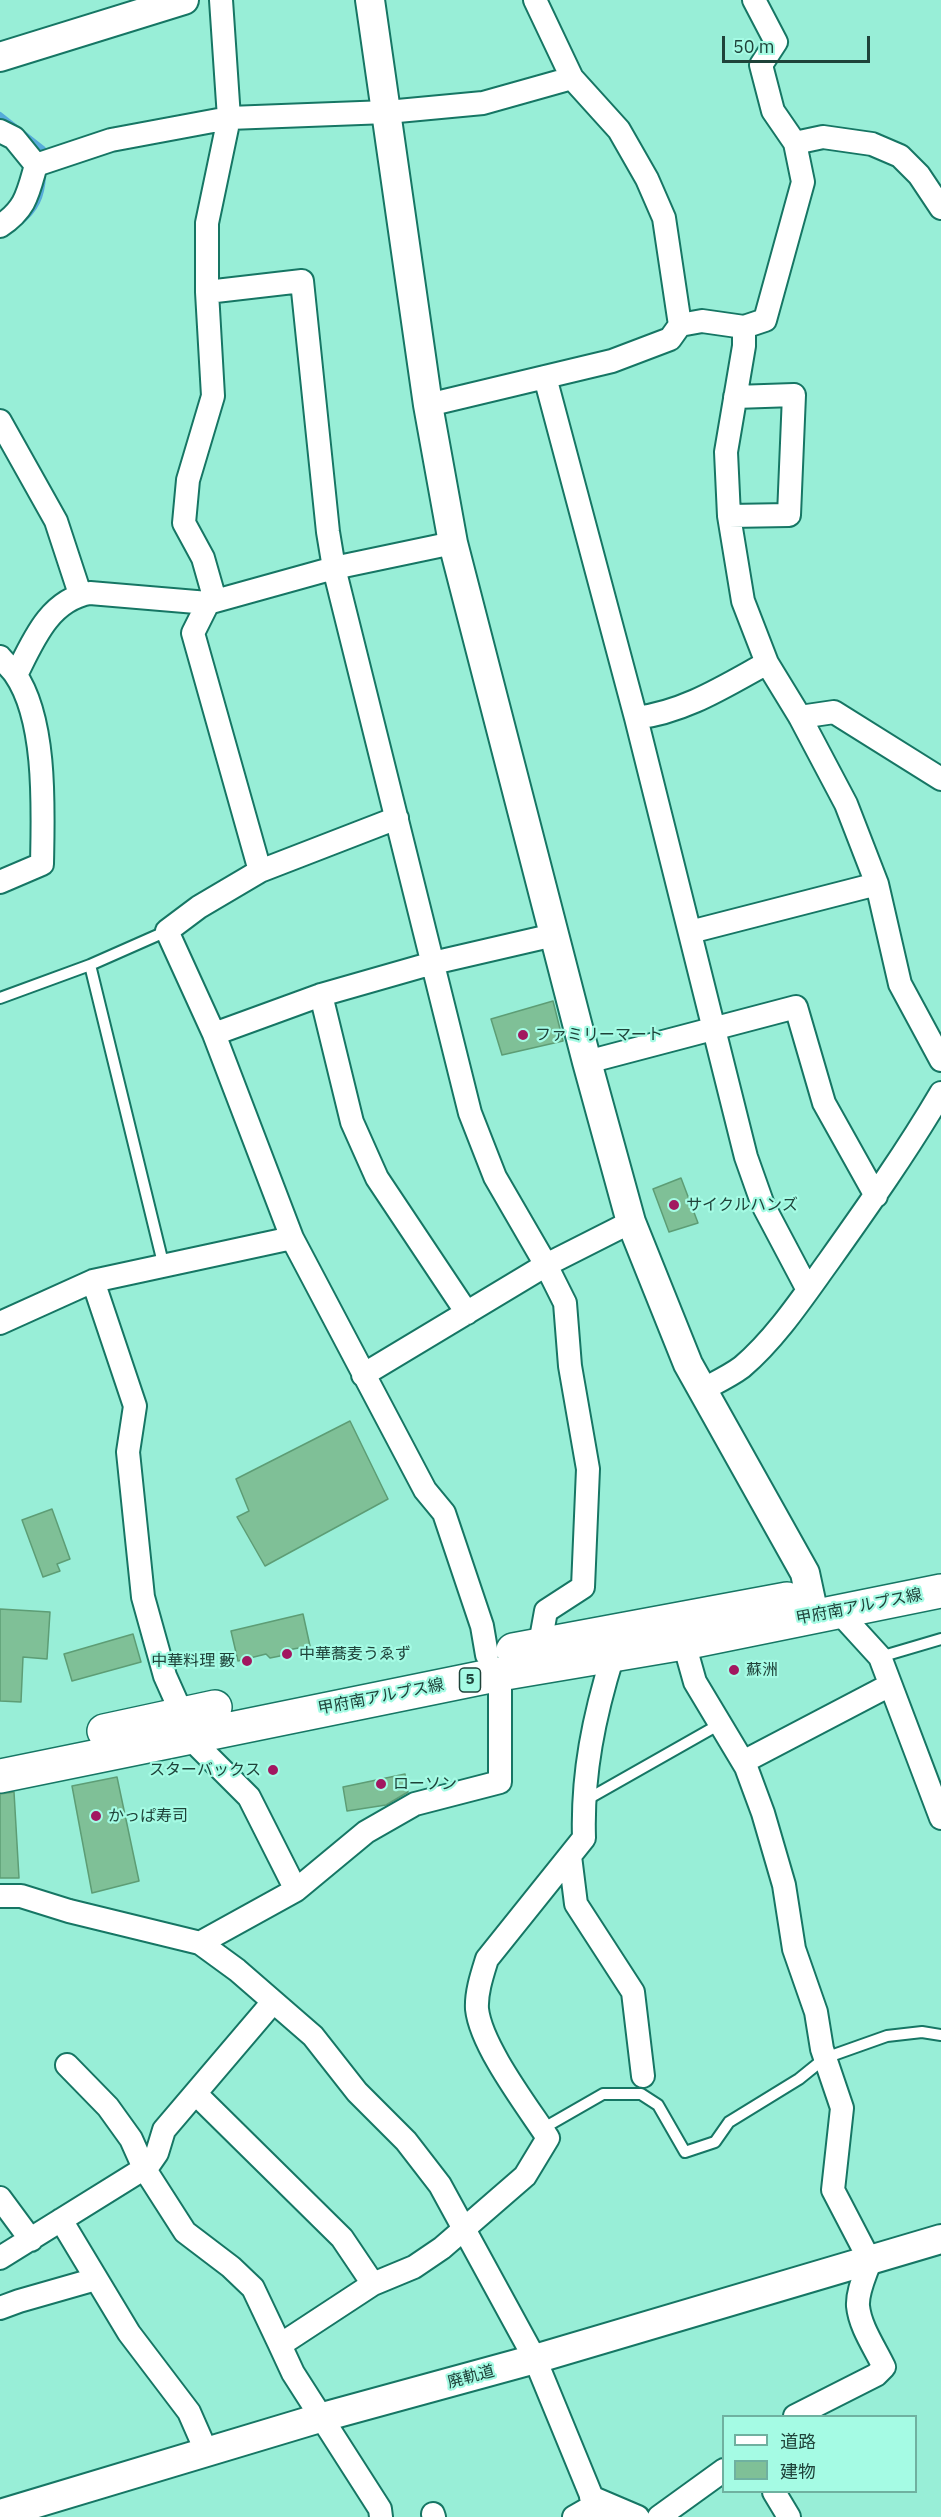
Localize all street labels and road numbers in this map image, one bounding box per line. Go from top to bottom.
street label: 甲府南アルプス線 [794,1585,924,1629]
road number: 5 [460,1668,480,1692]
street label: 甲府南アルプス線 [316,1675,446,1719]
street label: 廃軌道 [445,2362,497,2392]

